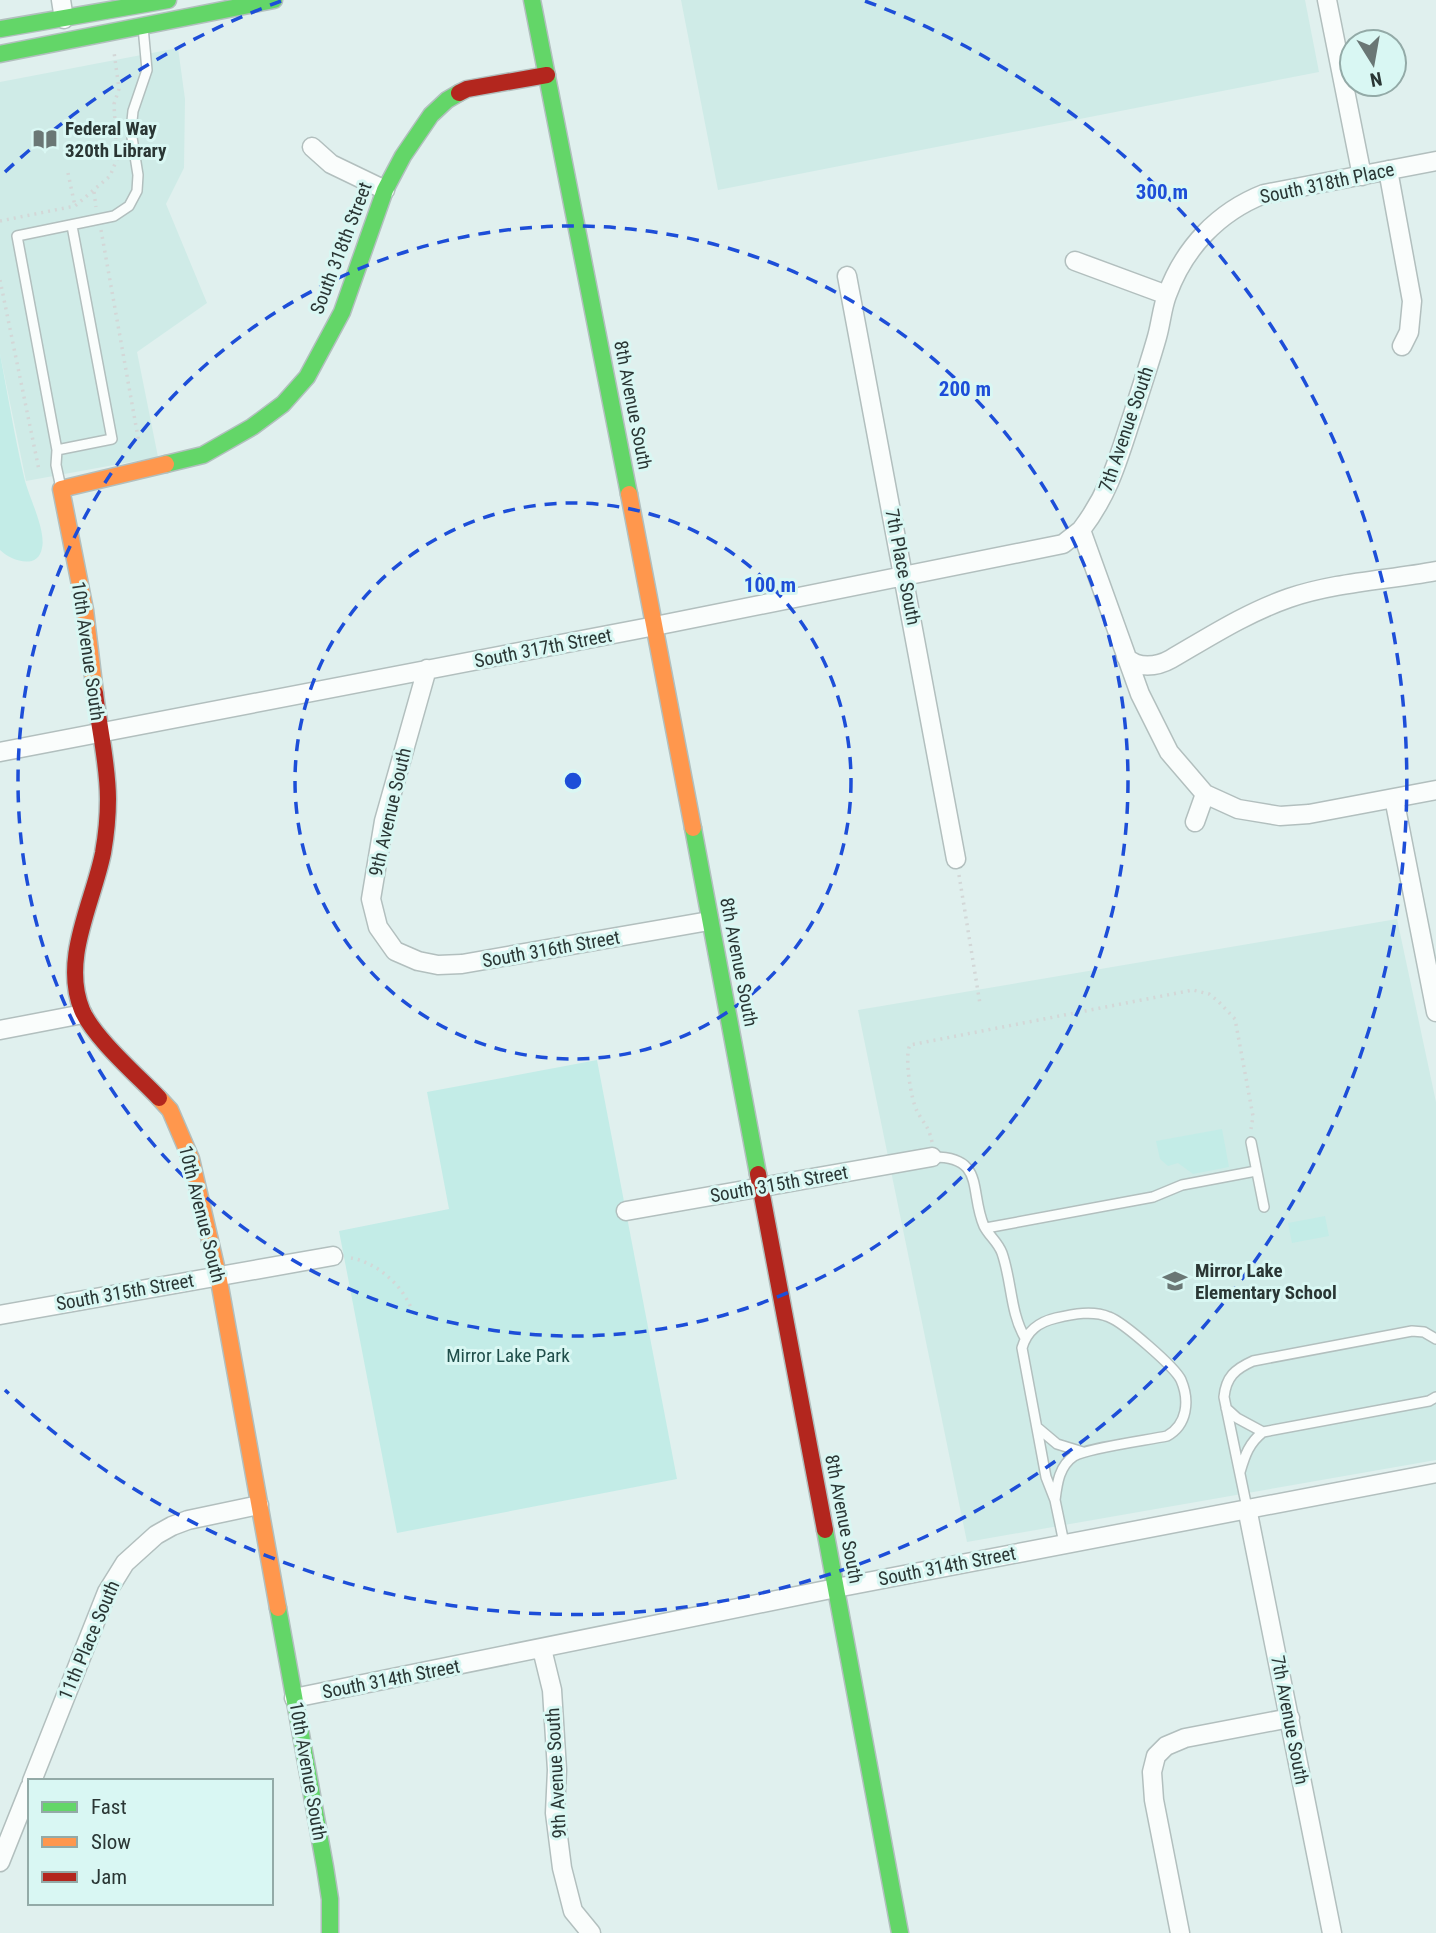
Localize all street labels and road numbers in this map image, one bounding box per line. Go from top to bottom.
street label: South 318th Place [1258,158,1396,208]
street label: South 318th Street [305,179,377,317]
street label: 8th Avenue South [609,339,657,471]
street label: 7th Avenue South [1094,363,1158,495]
street label: 7th Place South [880,507,926,627]
street label: 10th Avenue South [67,580,109,722]
street label: South 317th Street [472,623,614,673]
street label: 9th Avenue South [364,746,416,878]
street label: 8th Avenue South [715,896,763,1028]
street label: South 316th Street [480,926,622,972]
street label: 10th Avenue South [174,1143,230,1285]
street label: South 315th Street [708,1161,850,1207]
street label: South 315th Street [54,1269,196,1315]
street label: 8th Avenue South [820,1453,868,1585]
street label: South 314th Street [876,1541,1018,1591]
street label: 11th Place South [54,1577,124,1703]
street label: South 314th Street [320,1654,462,1704]
street label: 7th Avenue South [1266,1654,1314,1786]
street label: 10th Avenue South [284,1700,332,1842]
street label: 9th Avenue South [541,1707,571,1839]

